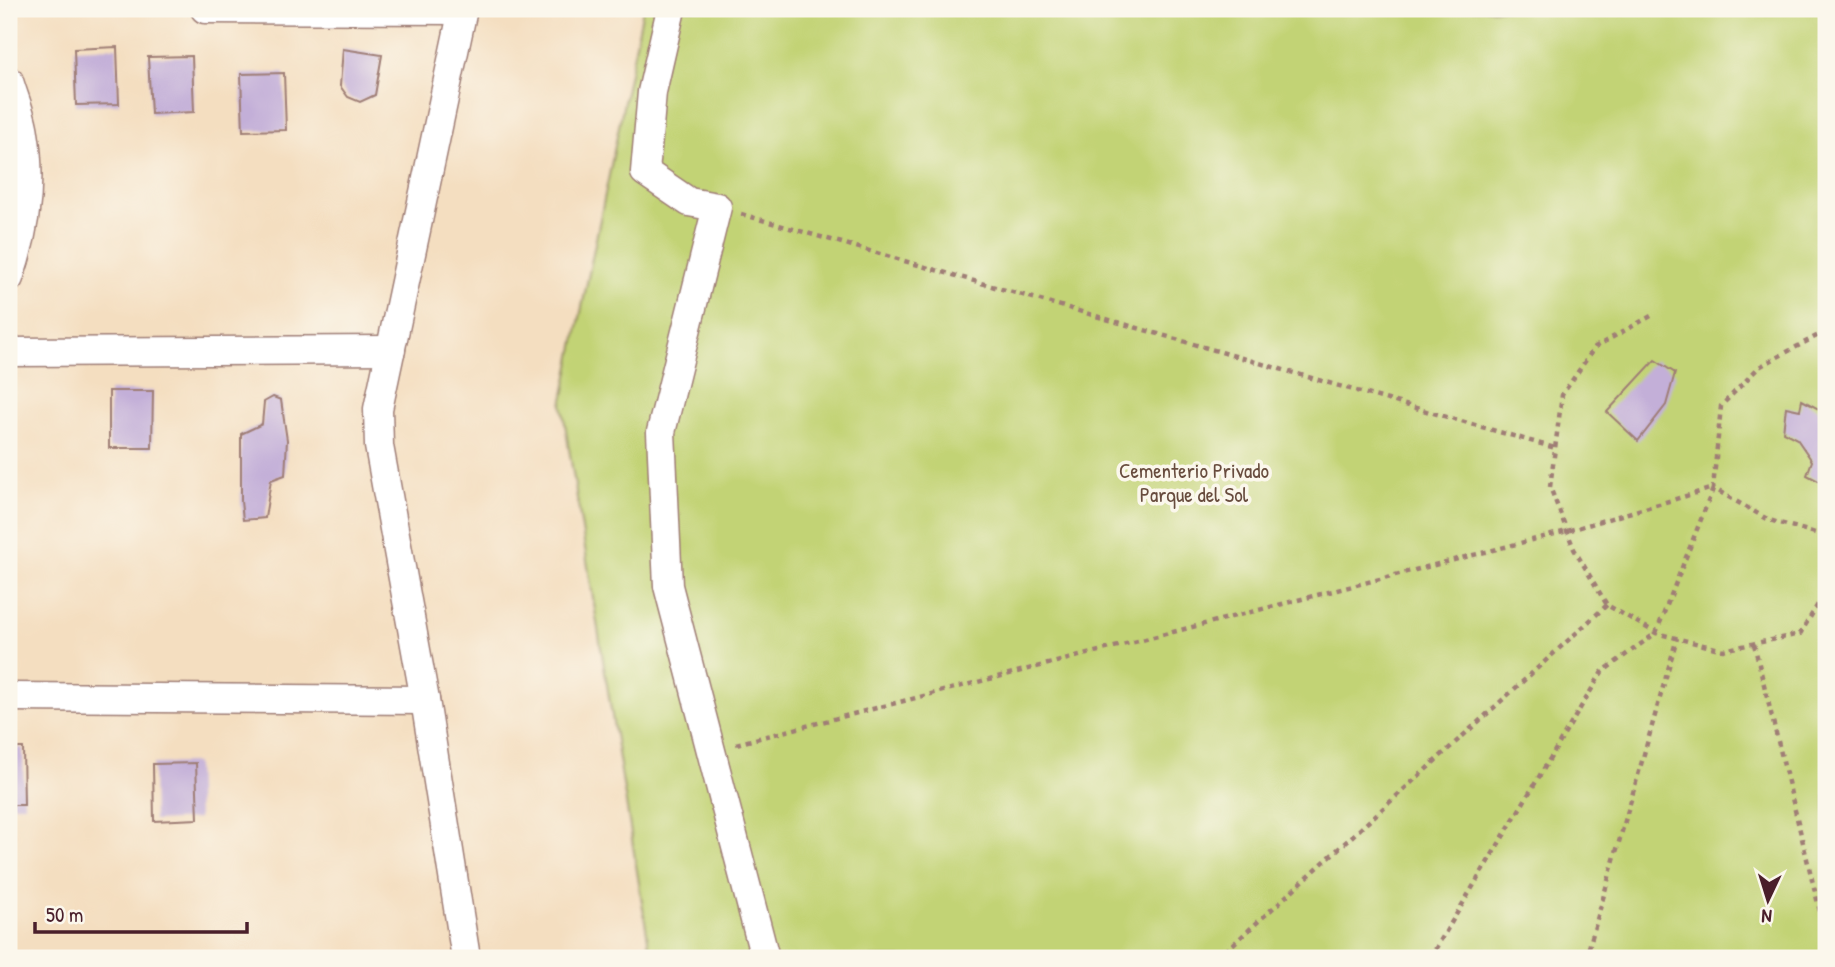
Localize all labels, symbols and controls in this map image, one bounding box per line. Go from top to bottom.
park label: Cementerio Privado Parque del Sol [1119,456,1269,509]
north arrow [1734,866,1804,936]
scale bar [35,890,247,934]
text: 50 m [46,900,83,929]
text: N [1761,904,1773,930]

